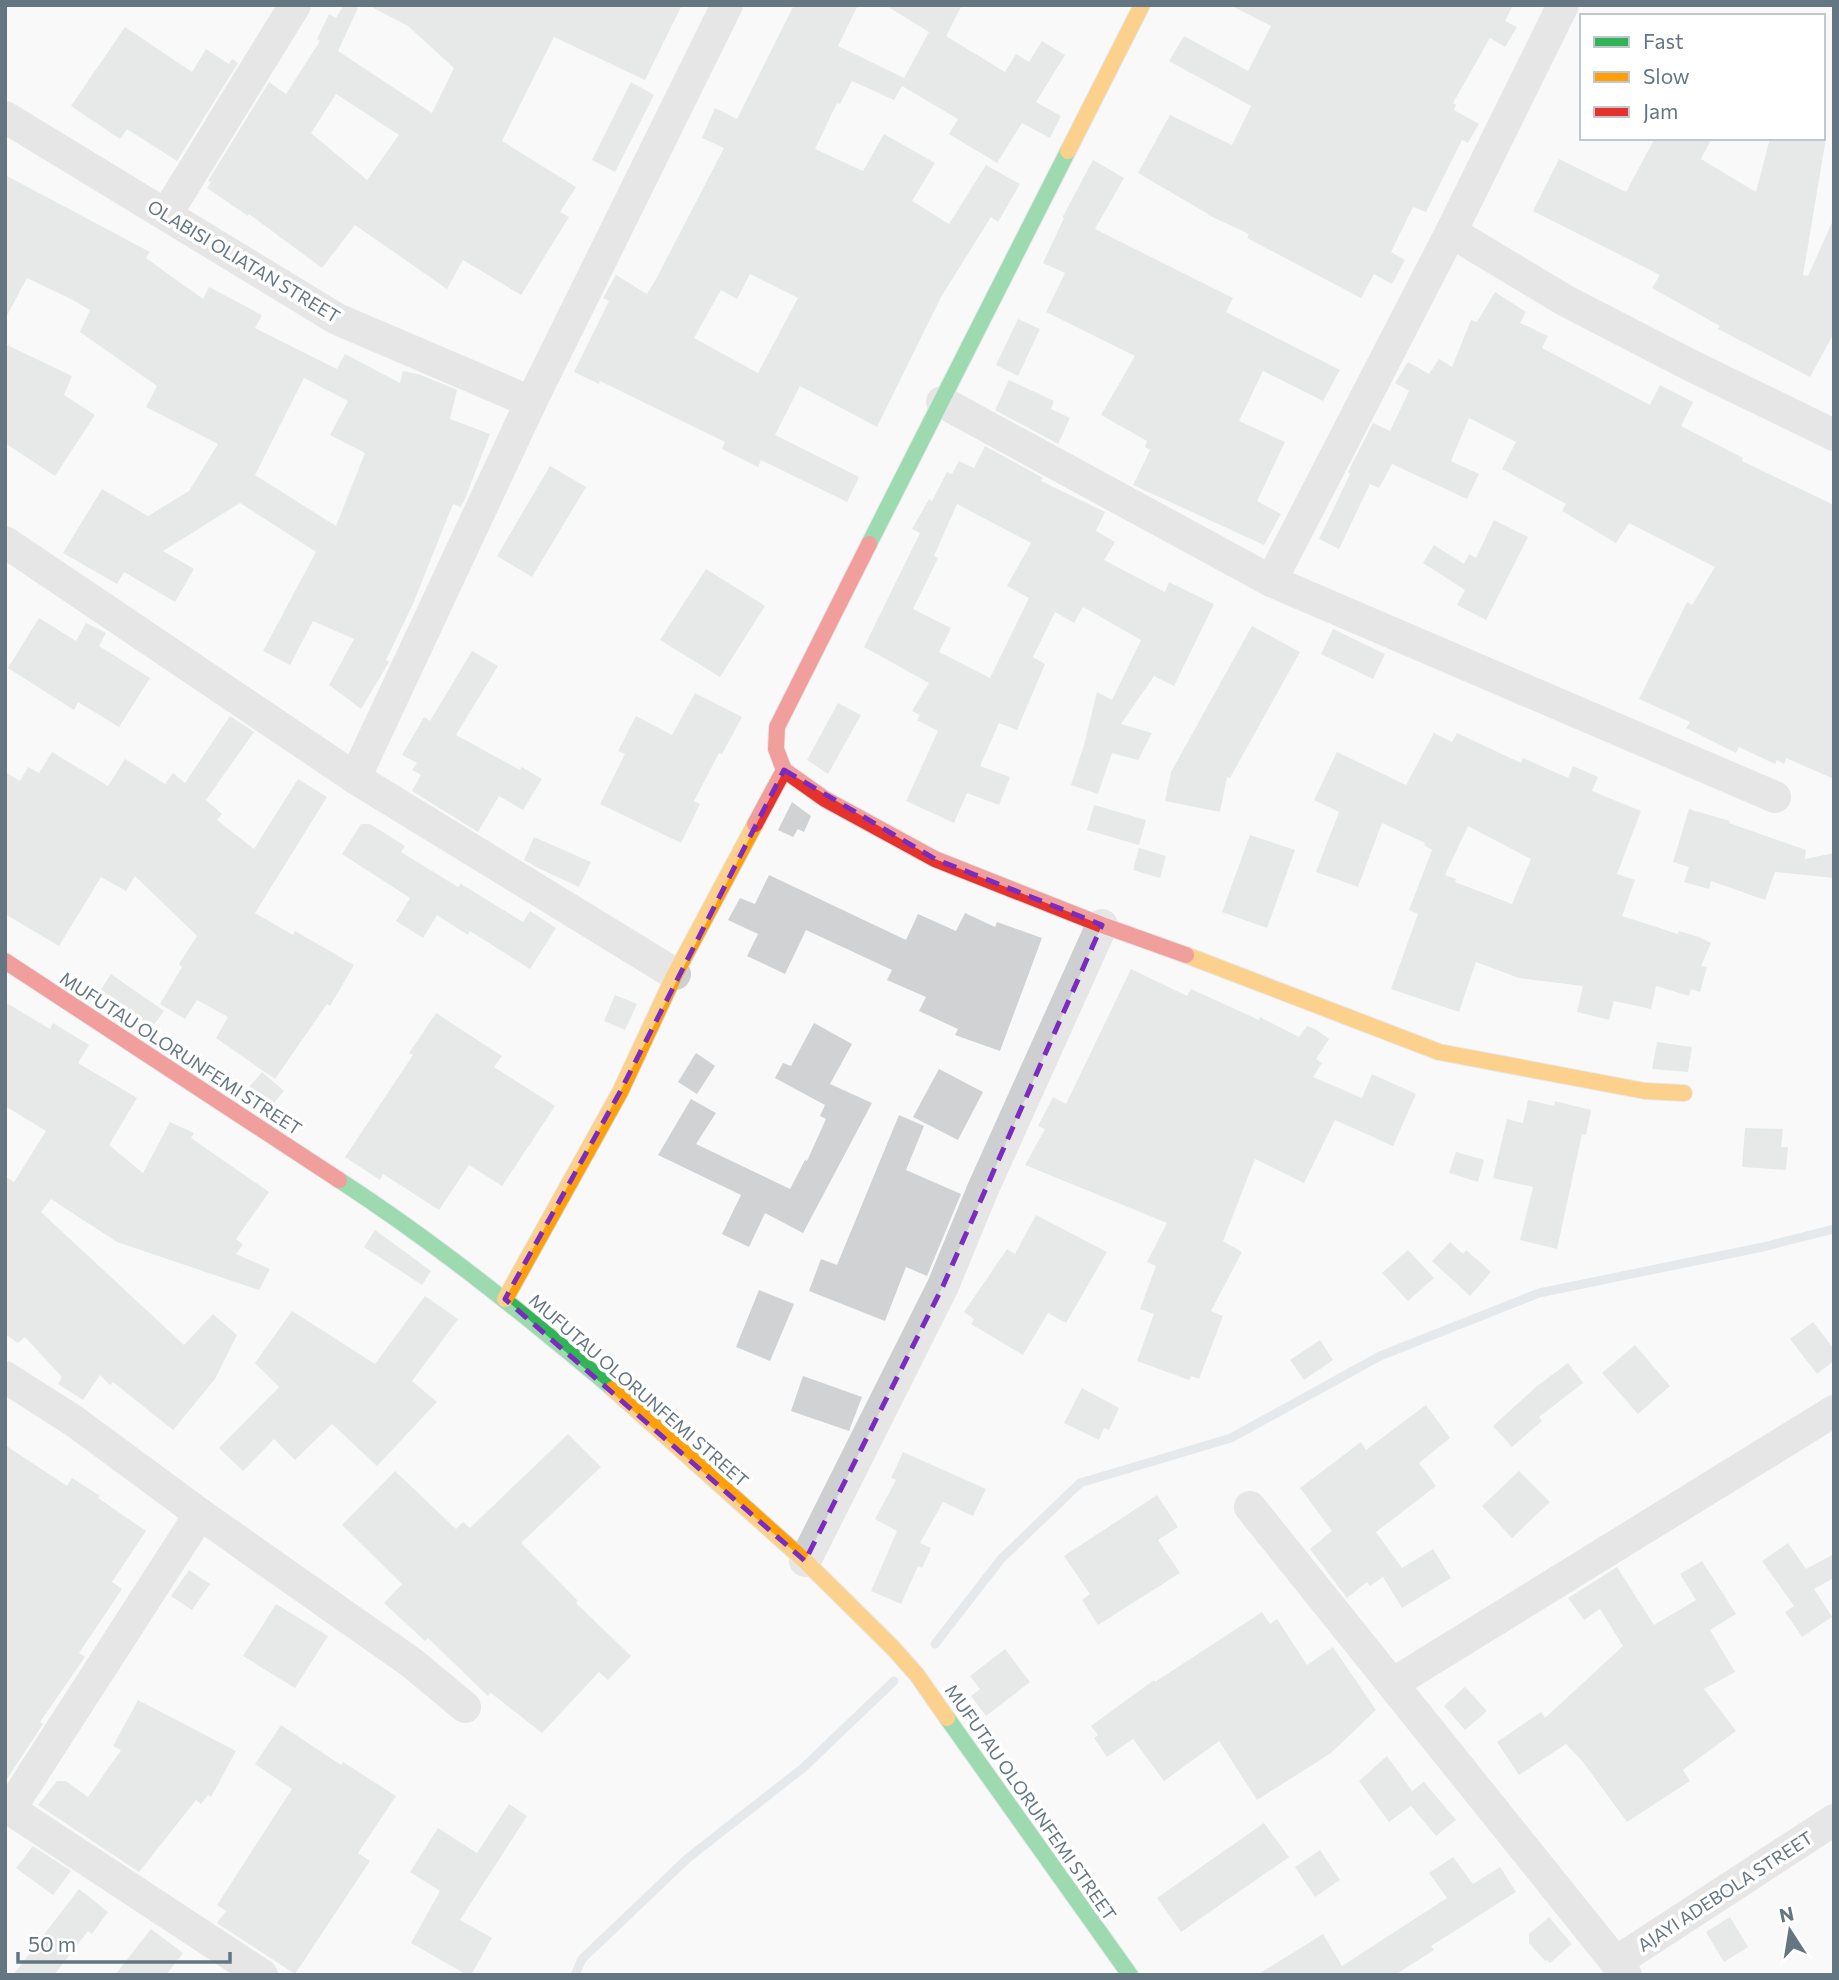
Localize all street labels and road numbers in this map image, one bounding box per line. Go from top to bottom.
street label: OLABISI OLIATAN STREET [144,195,344,327]
street label: MUFUTAU OLORUNFEMI STREET [56,967,306,1139]
street label: MUFUTAU OLORUNFEMI STREET [525,1289,753,1491]
street label: MUFUTAU OLORUNFEMI STREET [941,1680,1121,1924]
street label: AJAYI ADEBOLA STREET [1633,1826,1817,1956]

